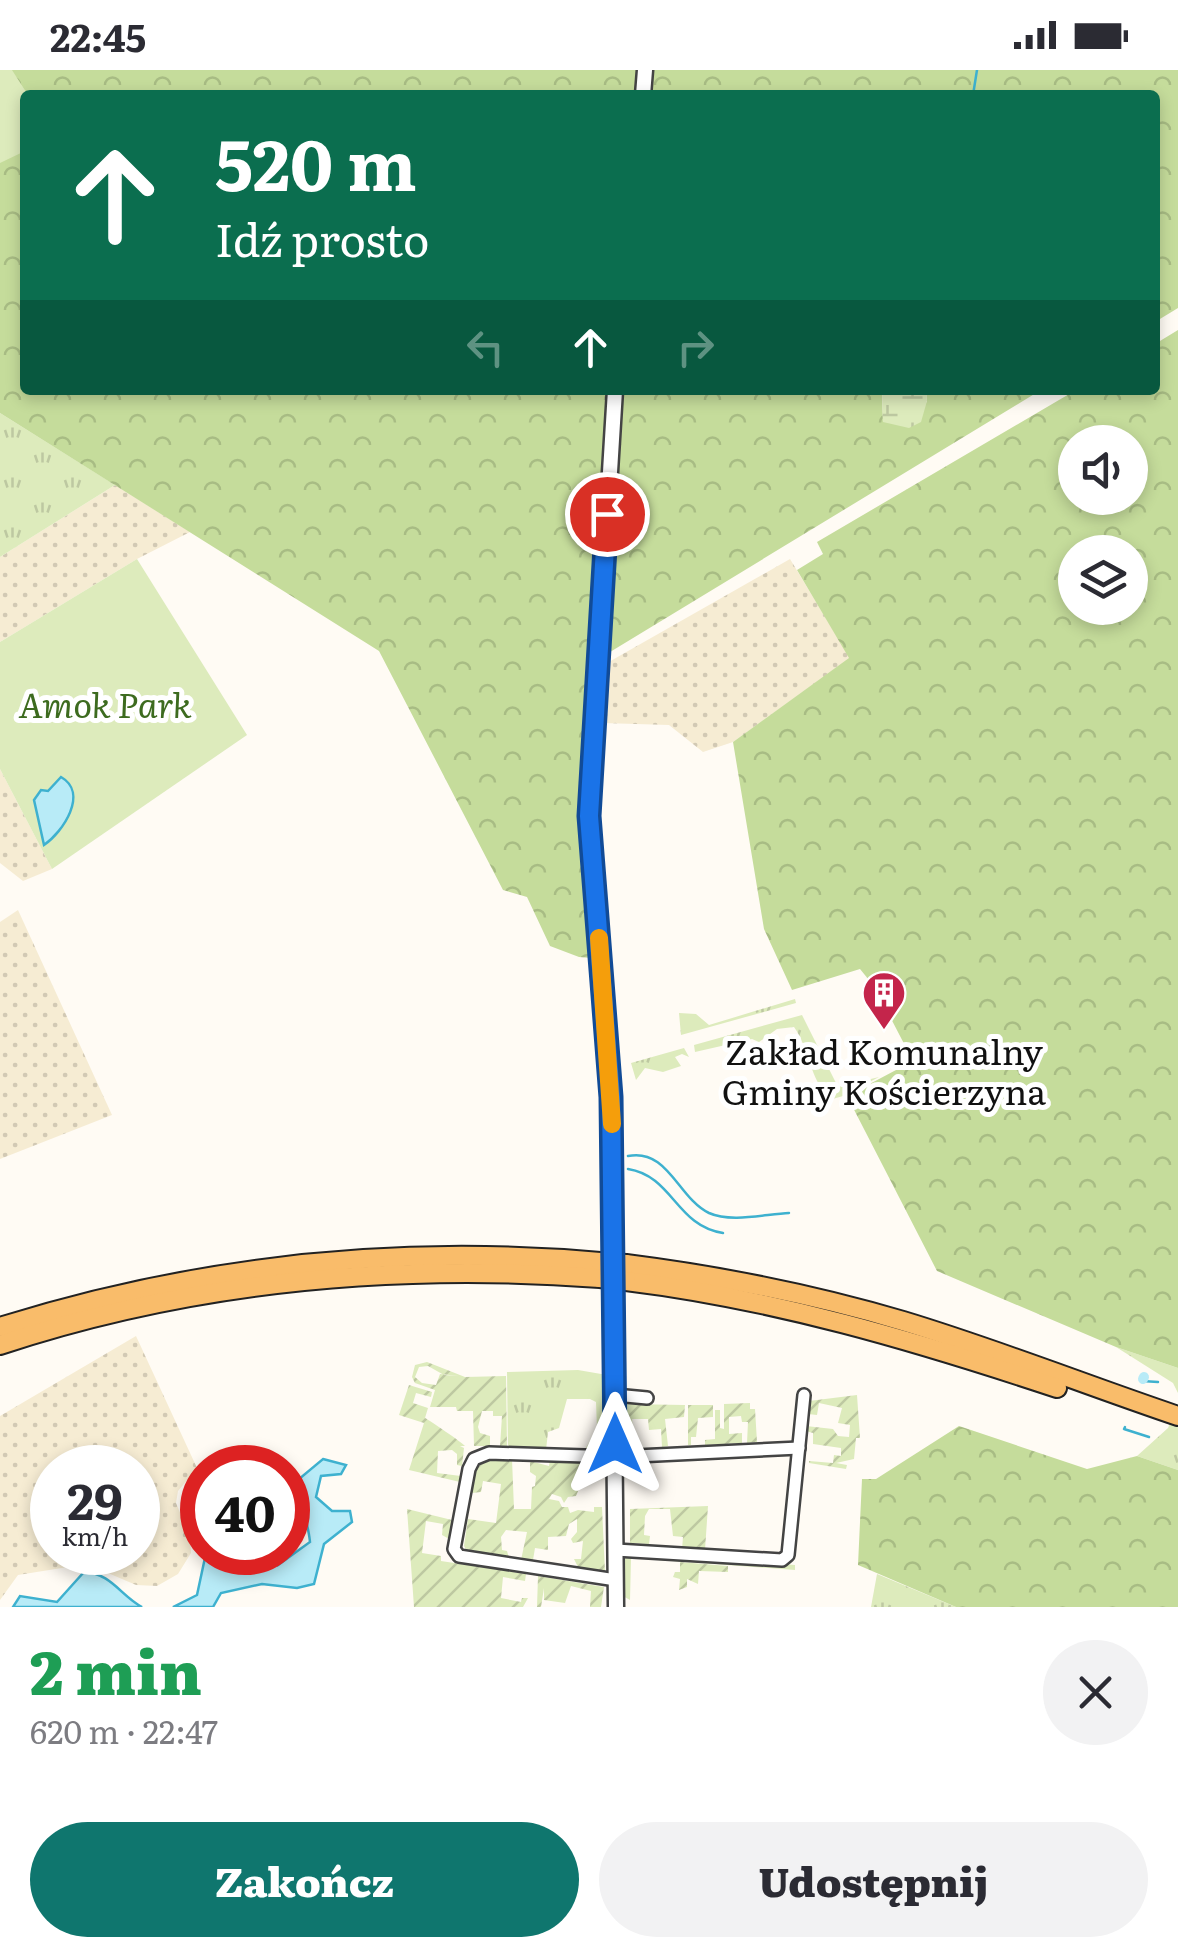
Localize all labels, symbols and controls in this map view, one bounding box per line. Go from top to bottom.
text: 22:45 [50,7,146,64]
text: 520 m [215,109,417,213]
icon: ahead [50,130,180,260]
text: Idź prosto [215,204,429,271]
icon: left [458,320,513,375]
icon: ahead [563,320,618,375]
icon: right [668,320,723,375]
map controls [1058,425,1148,625]
button: sound [1058,425,1148,515]
pin [565,472,650,557]
icon: arrive [580,487,635,542]
button: layers [1058,535,1148,625]
park label: Amok Park [18,677,192,729]
building icon: Zakład Komunalny Gminy Kościerzyna [861,970,907,1031]
place label: Zakład Komunalny Gminy Kościerzyna [722,1024,1046,1116]
position arrow [563,1392,667,1496]
speed limit sign: 40 [180,1445,310,1575]
text: 29 [67,1461,123,1535]
text: km/h [62,1517,128,1554]
text: 2 min [30,1624,202,1713]
button: close [1043,1640,1148,1745]
text: 620 m · 22:47 [30,1706,218,1754]
button: Zakończ [30,1822,579,1937]
button: Udostępnij [599,1822,1148,1937]

